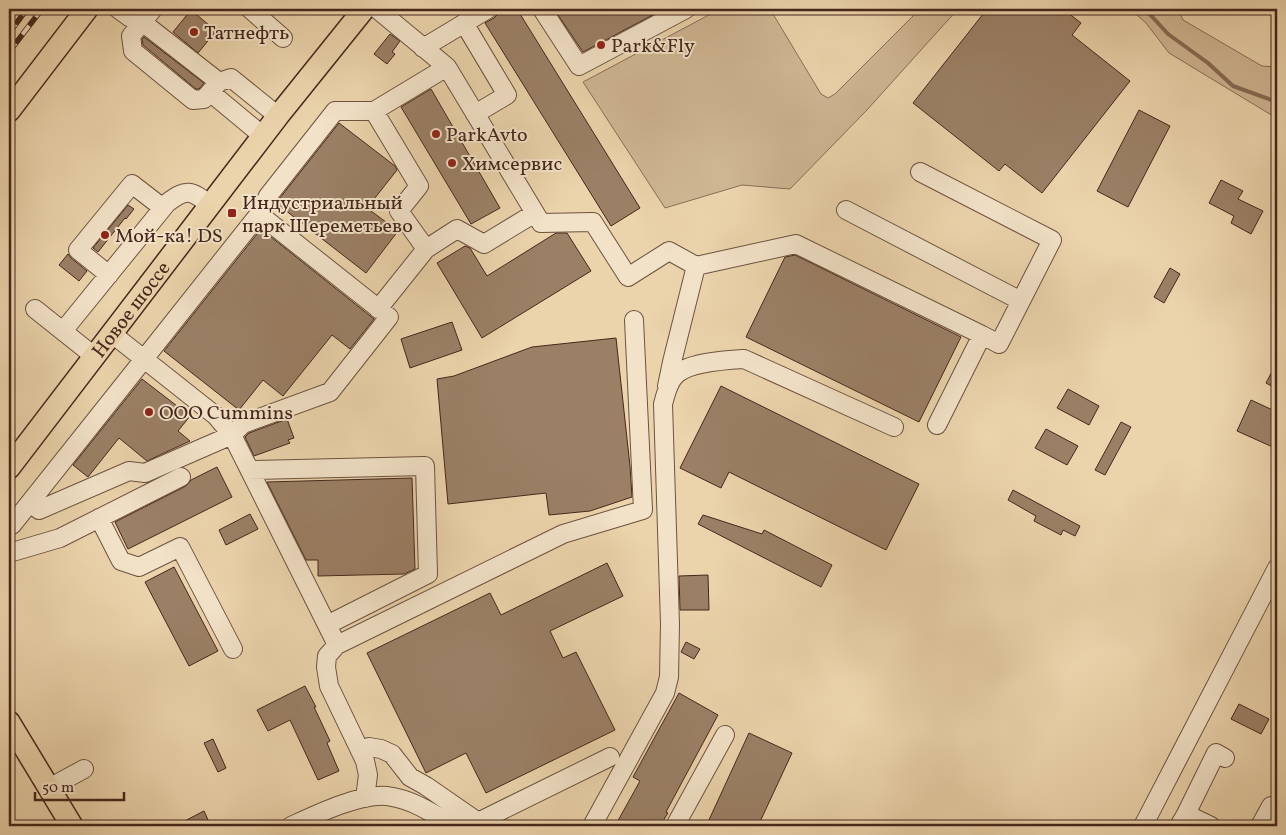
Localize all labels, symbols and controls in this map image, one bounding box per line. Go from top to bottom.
place label: Татнефть [204,20,289,48]
marker: Татнефть [188,26,200,38]
place label: Park&Fly [611,33,695,61]
marker: Park&Fly [595,39,607,51]
place label: ParkAvto [446,122,528,150]
marker: ParkAvto [430,128,442,140]
place label: Химсервис [462,151,562,179]
marker: Химсервис [446,157,458,169]
place label: Индустриальный парк Шереметьево [242,190,413,241]
marker: Индустриальный парк Шереметьево [226,207,238,219]
place label: Мой-ка! DS [115,223,223,251]
marker: Мой-ка! DS [99,229,111,241]
street label: Новое шоссе [86,256,178,364]
place label: OOO Cummins [159,400,293,428]
marker: OOO Cummins [143,406,155,418]
scale bar [35,770,124,802]
text: 50 m [42,778,74,799]

